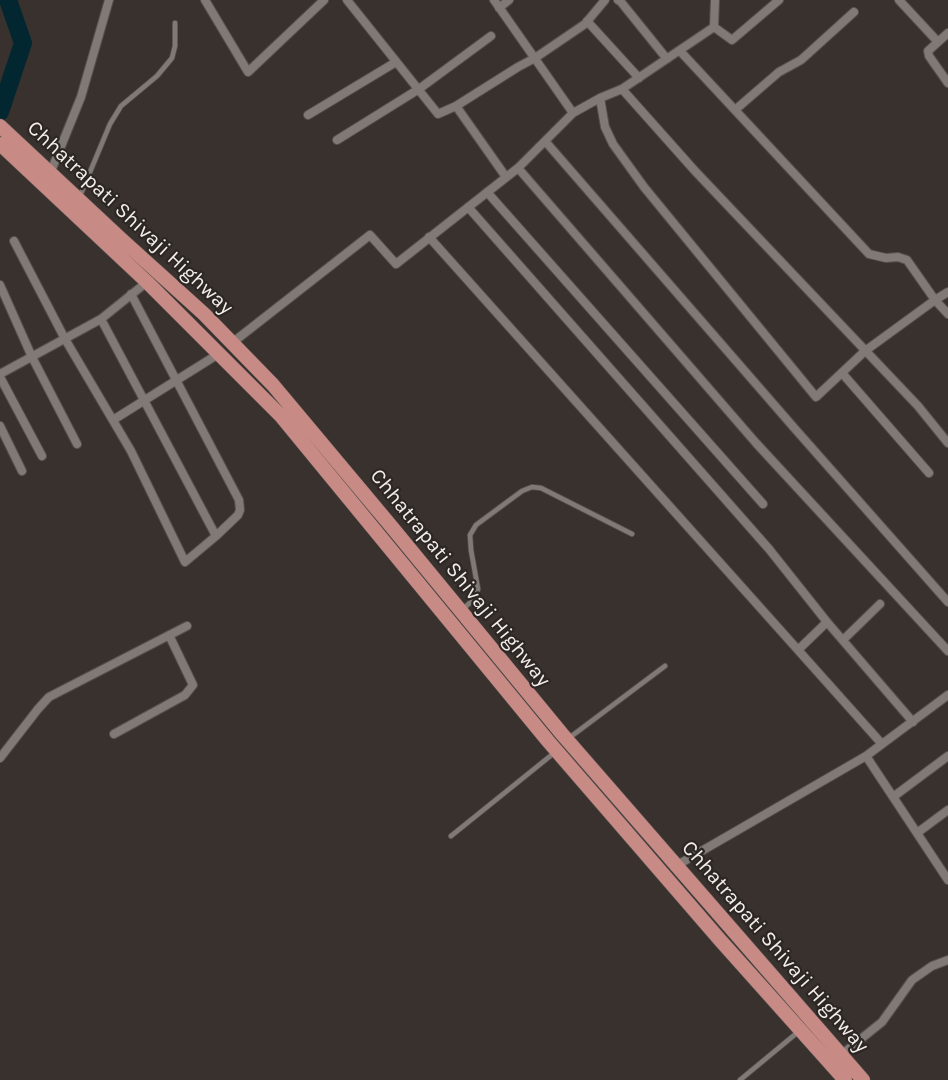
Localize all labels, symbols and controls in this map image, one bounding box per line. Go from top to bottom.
street label: Chhatrapati Shivaji Highway [22,116,238,320]
street label: Chhatrapati Shivaji Highway [364,464,556,692]
street label: Chhatrapati Shivaji Highway [676,836,874,1058]

